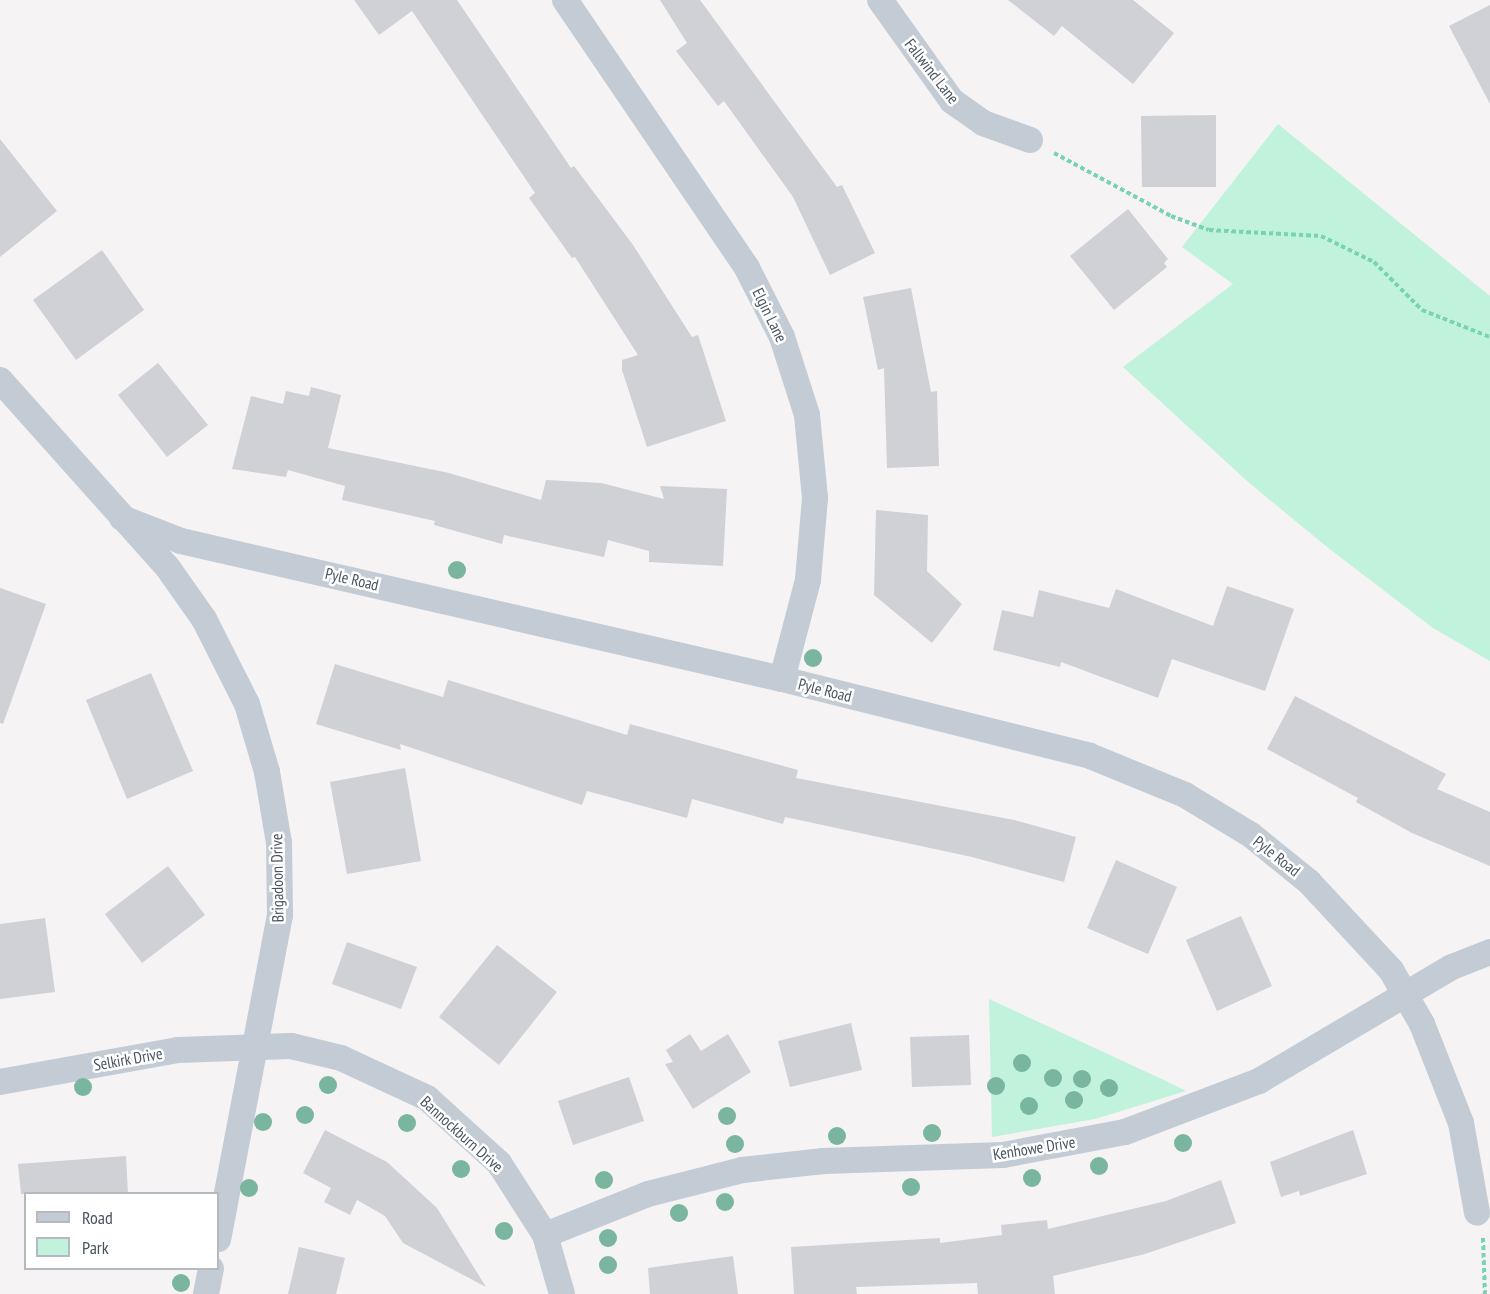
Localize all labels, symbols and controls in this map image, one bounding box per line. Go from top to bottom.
street label: Fallwind Lane [901,35,963,107]
street label: Elgin Lane [749,285,791,345]
street label: Pyle Road [323,564,381,594]
street label: Pyle Road [796,674,854,706]
street label: Pyle Road [1250,832,1304,880]
street label: Brigadoon Drive [267,833,287,923]
street label: Selkirk Drive [92,1043,164,1075]
street label: Bannockburn Drive [417,1092,507,1176]
street label: Kenhowe Drive [991,1132,1077,1164]
legend [24,1192,219,1270]
text: Road [82,1206,113,1229]
text: Park [82,1236,109,1259]

